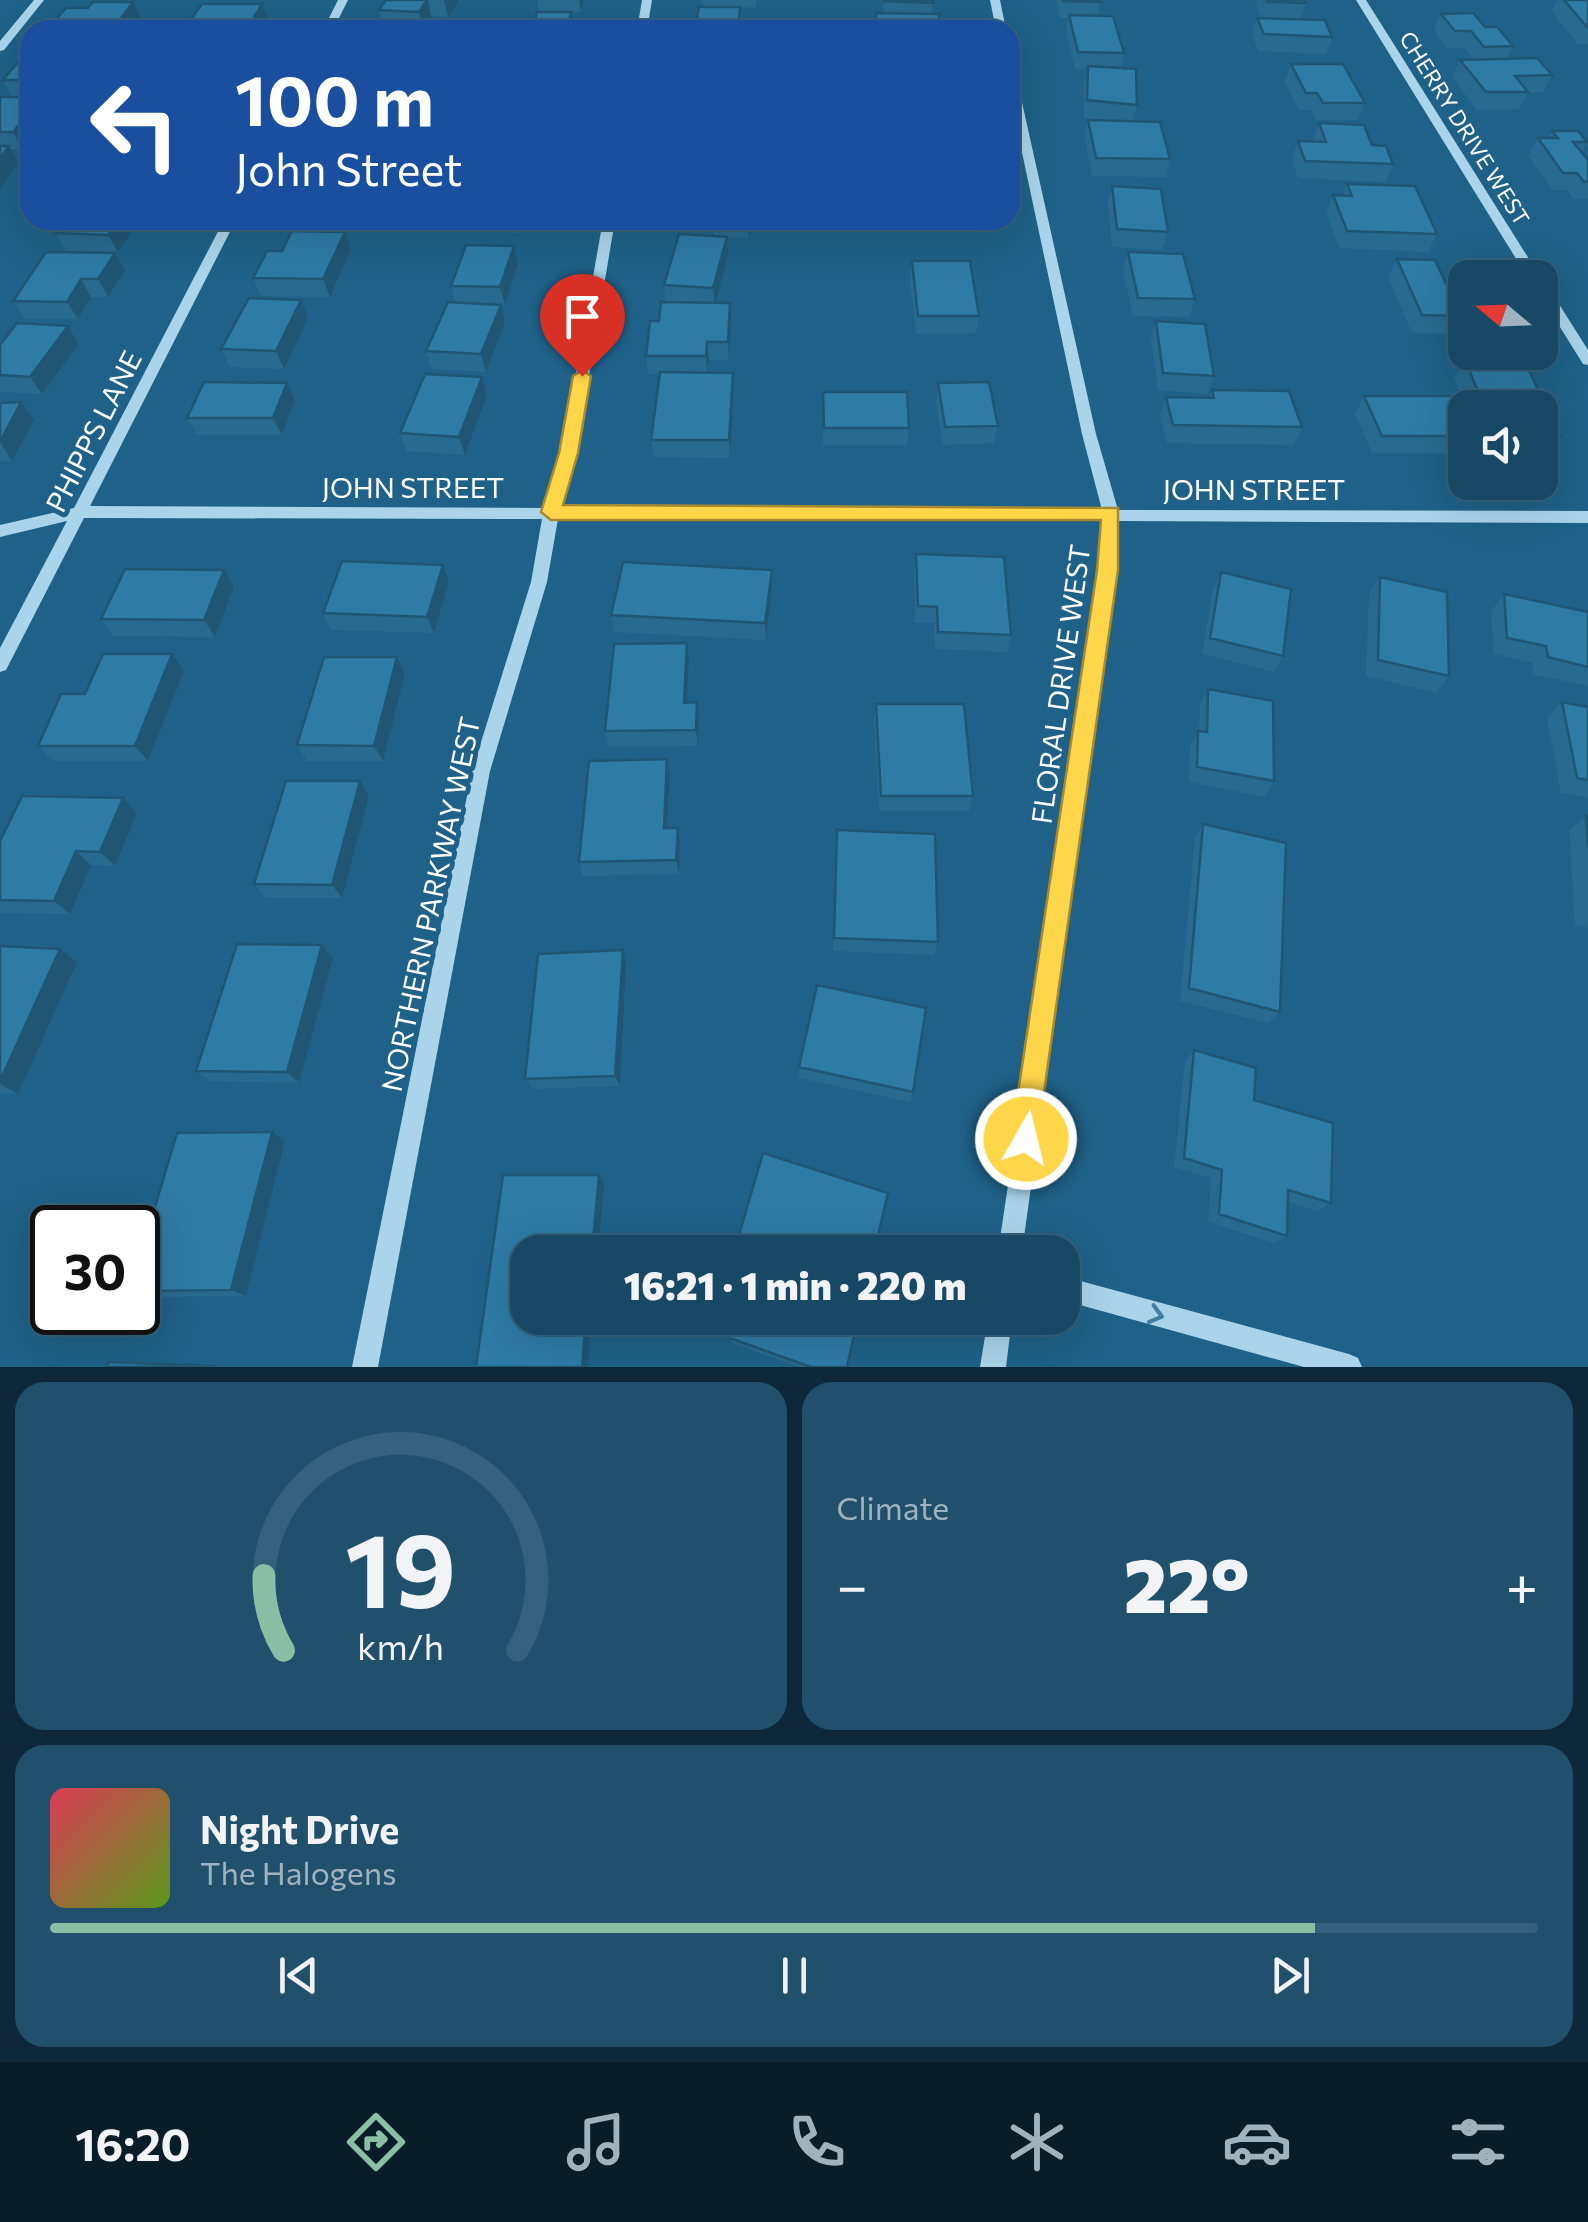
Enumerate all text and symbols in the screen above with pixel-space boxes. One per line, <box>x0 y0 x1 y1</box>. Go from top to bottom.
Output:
street label: CHERRY DRIVE WEST <box>1394 26 1536 230</box>
text: 100 m <box>235 55 434 140</box>
icon: left <box>70 60 200 190</box>
text: John Street <box>235 140 462 195</box>
north arrow <box>1448 260 1558 370</box>
map controls <box>1448 260 1558 500</box>
pin <box>540 274 625 377</box>
icon: arrive <box>555 289 610 344</box>
street label: PHIPPS LANE <box>38 345 148 517</box>
button: sound <box>1448 390 1558 500</box>
street label: JOHN STREET <box>322 470 504 504</box>
street label: JOHN STREET <box>1163 472 1345 506</box>
street label: FLORAL DRIVE WEST <box>1024 542 1096 826</box>
street label: NORTHERN PARKWAY WEST <box>374 714 486 1094</box>
position arrow <box>974 1087 1078 1191</box>
speed limit sign: 30 <box>30 1205 160 1335</box>
text: 16:21 · 1 min · 220 m <box>624 1261 966 1308</box>
one-way arrow <box>1147 1303 1164 1324</box>
text: Climate <box>837 1487 949 1527</box>
text: 19 <box>345 1502 456 1629</box>
text: 22° <box>1124 1537 1250 1628</box>
text: − <box>837 1550 868 1617</box>
text: + <box>1506 1550 1538 1617</box>
text: km/h <box>357 1624 444 1667</box>
text: Night Drive <box>200 1805 399 1852</box>
text: The Halogens <box>200 1852 397 1892</box>
icon: previous <box>271 1948 326 2003</box>
icon: pause <box>767 1948 822 2003</box>
icon: next <box>1263 1948 1318 2003</box>
icon: directions <box>341 2107 411 2177</box>
icon: music <box>561 2107 631 2177</box>
icon: phone <box>782 2107 852 2177</box>
icon: climate <box>1002 2107 1072 2177</box>
icon: car <box>1222 2107 1292 2177</box>
icon: filters <box>1443 2107 1513 2177</box>
text: 16:20 <box>75 2115 190 2170</box>

